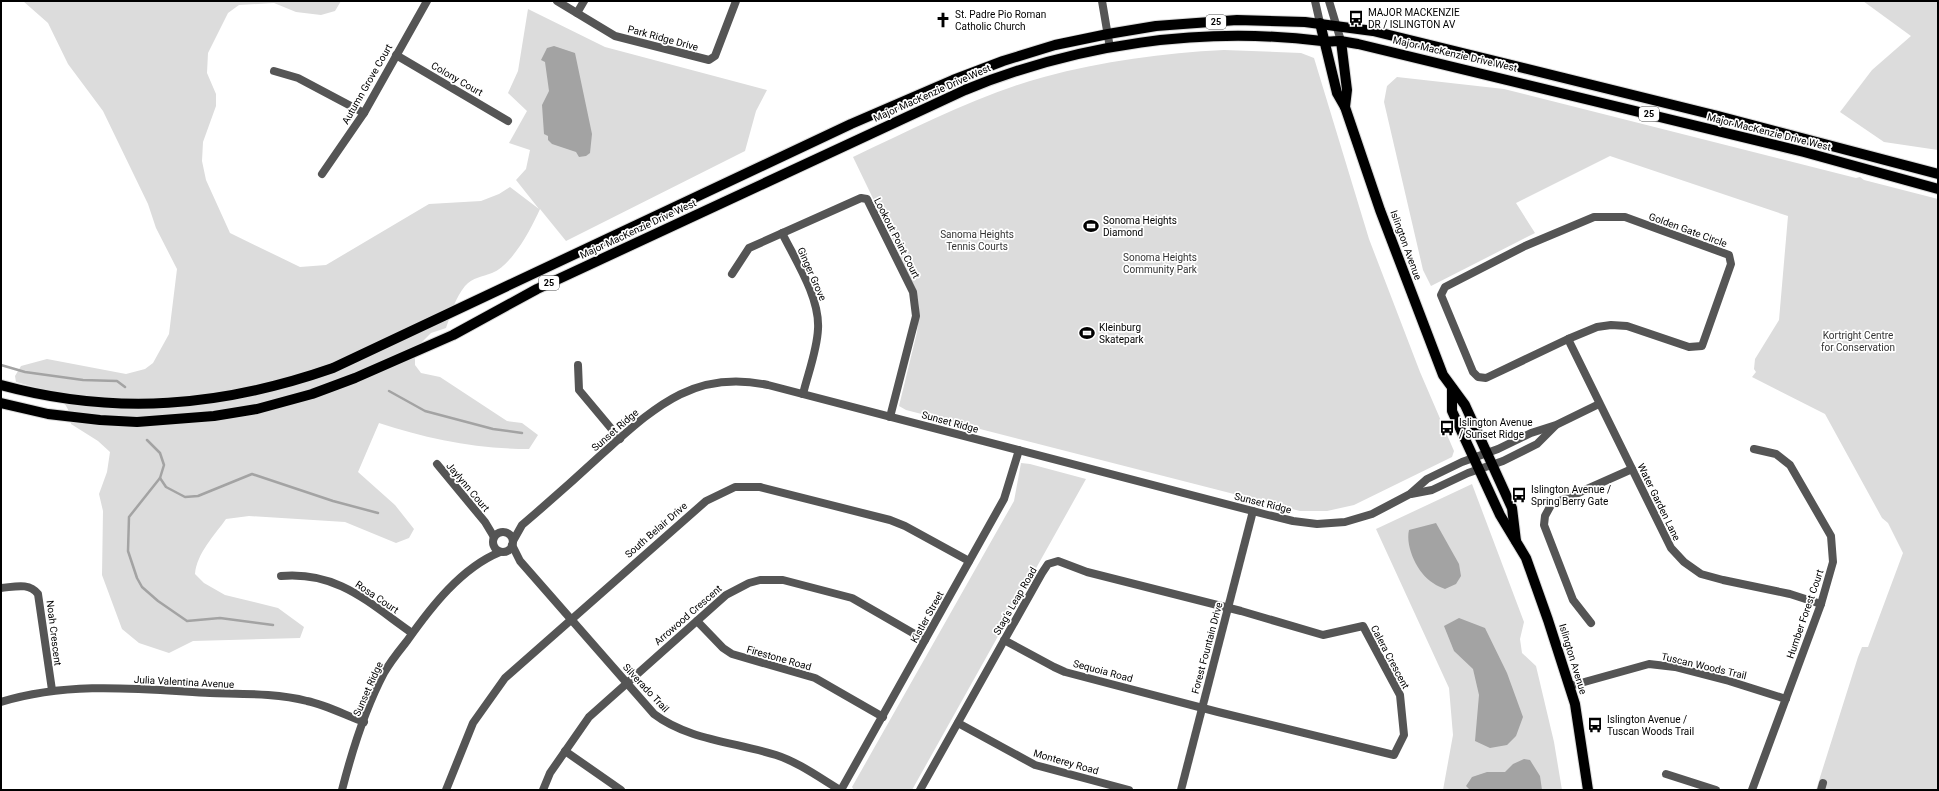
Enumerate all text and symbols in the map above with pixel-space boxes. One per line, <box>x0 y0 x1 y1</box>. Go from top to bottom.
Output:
place label: MAJOR MACKENZIE DR / ISLINGTON AV <box>1368 7 1460 30</box>
place label: St. Padre Pio Roman Catholic Church <box>955 9 1046 32</box>
bus stop icon: MAJOR MACKENZIE DR / ISLINGTON AV <box>1347 9 1365 27</box>
church icon: St. Padre Pio Roman Catholic Church <box>934 11 952 29</box>
road number: 25 <box>1206 15 1226 29</box>
street label: Park Ridge Drive <box>626 23 700 53</box>
street label: Major MacKenzie Drive West <box>1392 34 1518 74</box>
street label: Autumn Grove Court <box>340 42 394 126</box>
street label: Colony Court <box>429 60 485 98</box>
street label: Major MacKenzie Drive West <box>872 62 992 124</box>
road number: 25 <box>1639 107 1659 121</box>
street label: Major MacKenzie Drive West <box>1706 111 1832 153</box>
street label: Lookout Point Court <box>872 196 922 280</box>
street label: Major MacKenzie Drive West <box>578 197 698 261</box>
street label: Islington Avenue <box>1388 209 1424 281</box>
street label: Golden Gate Circle <box>1647 211 1729 249</box>
place label: Sonoma Heights Diamond <box>1103 215 1177 238</box>
sports icon: Sonoma Heights Diamond <box>1082 217 1100 235</box>
park label: Sanoma Heights Tennis Courts <box>940 229 1014 252</box>
street label: Ginger Grove <box>795 246 829 302</box>
park label: Sonoma Heights Community Park <box>1123 252 1198 275</box>
road number: 25 <box>539 276 559 290</box>
place label: Kleinburg Skatepark <box>1099 322 1144 345</box>
sports icon: Kleinburg Skatepark <box>1078 324 1096 342</box>
park label: Kortright Centre for Conservation <box>1821 330 1895 353</box>
street label: Sunset Ridge <box>589 407 641 453</box>
street label: Sunset Ridge <box>920 409 980 435</box>
place label: Islington Avenue / Sunset Ridge <box>1459 417 1532 440</box>
bus stop icon: Islington Avenue / Sunset Ridge <box>1438 419 1456 437</box>
street label: Jaylynn Court <box>444 460 492 514</box>
street label: Water Garden Lane <box>1635 462 1683 542</box>
place label: Islington Avenue / Spring Berry Gate <box>1531 484 1611 507</box>
bus stop icon: Islington Avenue / Spring Berry Gate <box>1510 486 1528 504</box>
street label: Sunset Ridge <box>1233 491 1293 515</box>
street label: South Belair Drive <box>623 500 689 560</box>
street label: Stag's Leap Road <box>991 565 1039 637</box>
street label: Humber Forest Court <box>1785 568 1825 660</box>
street label: Rosa Court <box>353 579 401 615</box>
street label: Arrowood Crescent <box>652 583 724 647</box>
street label: Kistler Street <box>908 589 946 645</box>
street label: Noah Crescent <box>45 600 63 666</box>
street label: Forest Fountain Drive <box>1189 601 1225 695</box>
street label: Islington Avenue <box>1557 622 1589 696</box>
street label: Calera Crescent <box>1369 623 1411 691</box>
street label: Firestone Road <box>745 643 813 673</box>
street label: Tuscan Woods Trail <box>1660 651 1748 681</box>
street label: Sequoia Road <box>1072 658 1134 684</box>
street label: Sunset Ridge <box>351 660 385 718</box>
street label: Silverado Trail <box>621 661 671 715</box>
street label: Julia Valentina Avenue <box>134 674 234 690</box>
place label: Islington Avenue / Tuscan Woods Trail <box>1607 714 1694 737</box>
bus stop icon: Islington Avenue / Tuscan Woods Trail <box>1586 716 1604 734</box>
street label: Monterey Road <box>1032 747 1100 777</box>

